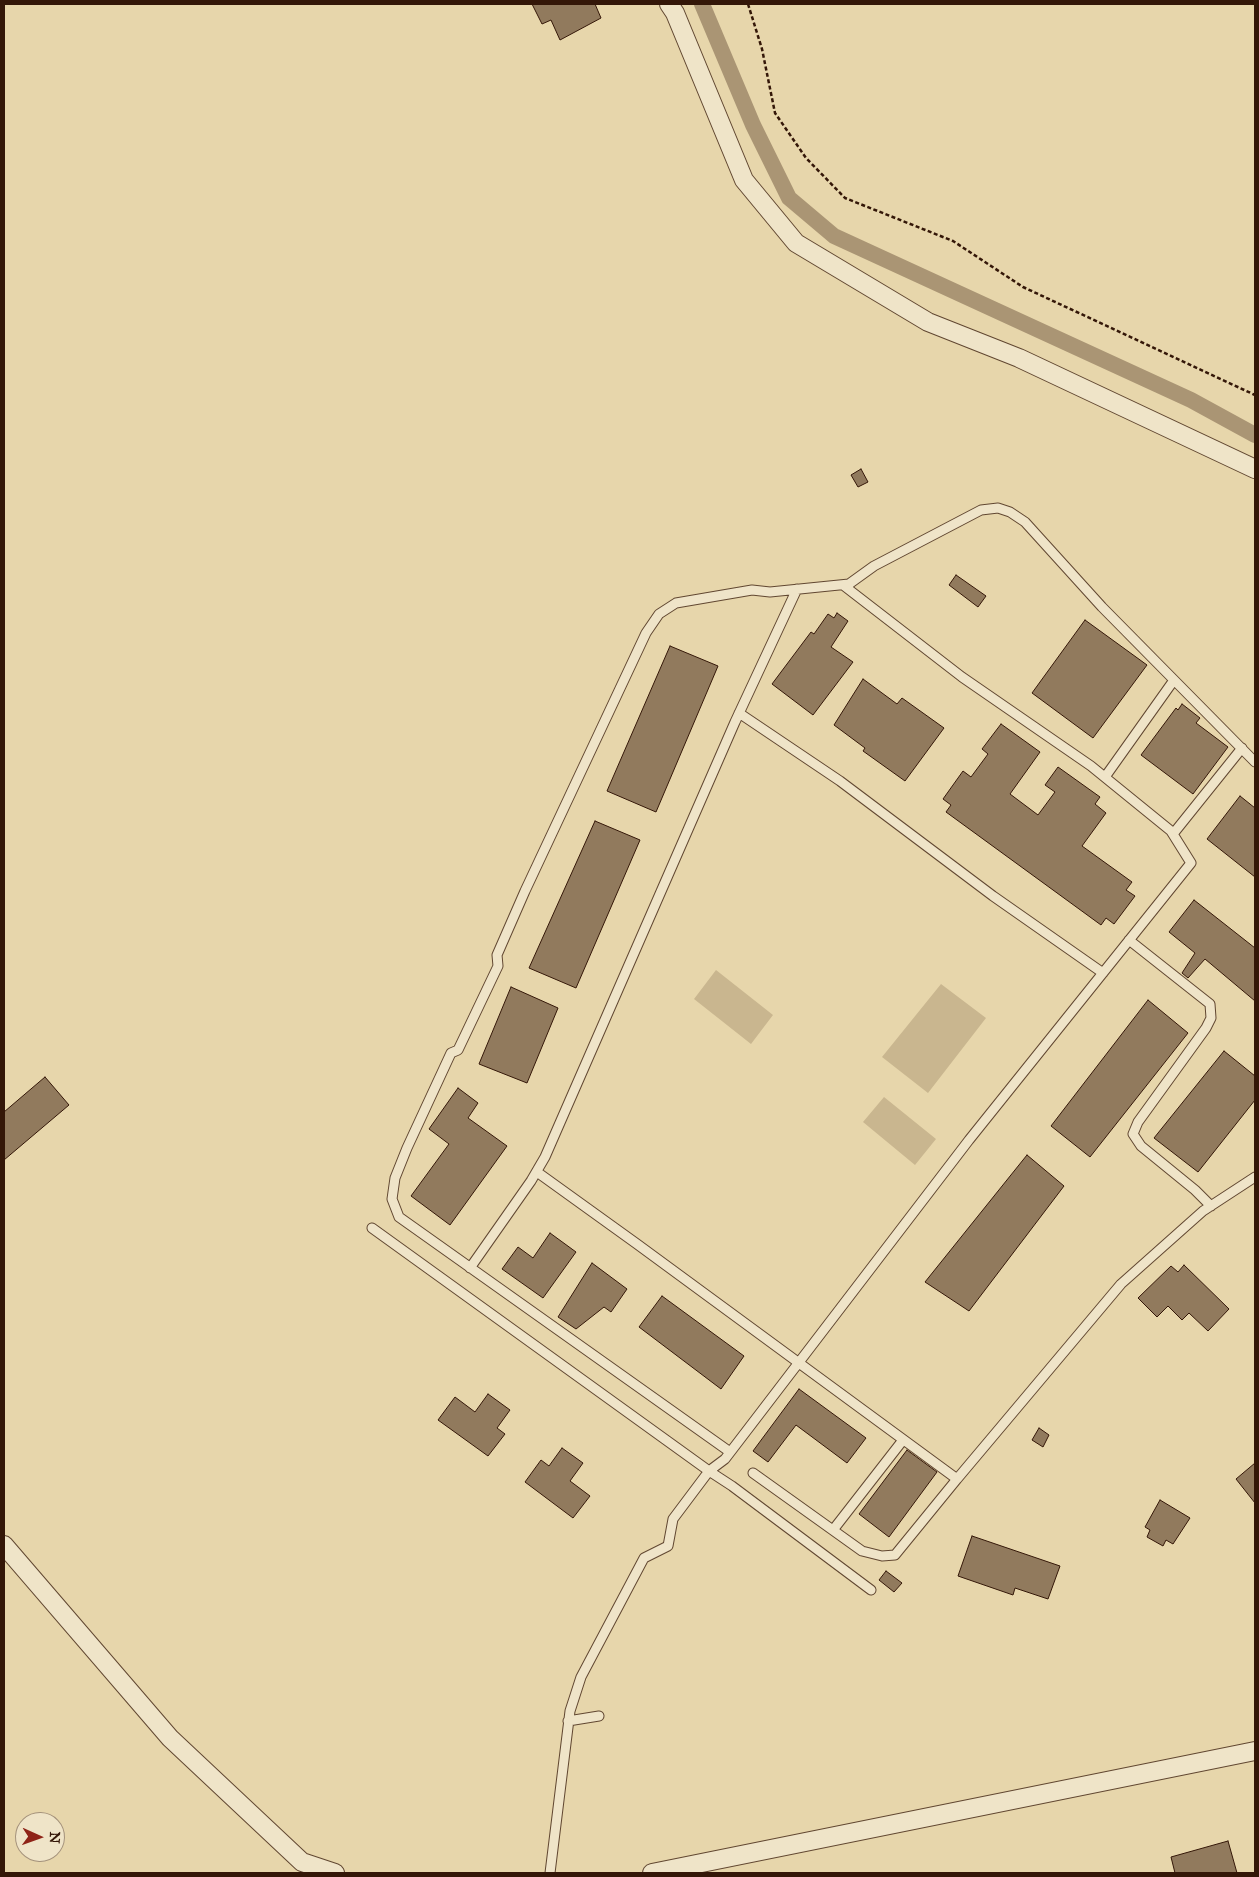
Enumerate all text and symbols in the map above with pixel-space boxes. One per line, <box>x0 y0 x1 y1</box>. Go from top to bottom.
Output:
north arrow <box>15 1812 65 1862</box>
text: N <box>46 1831 63 1844</box>

